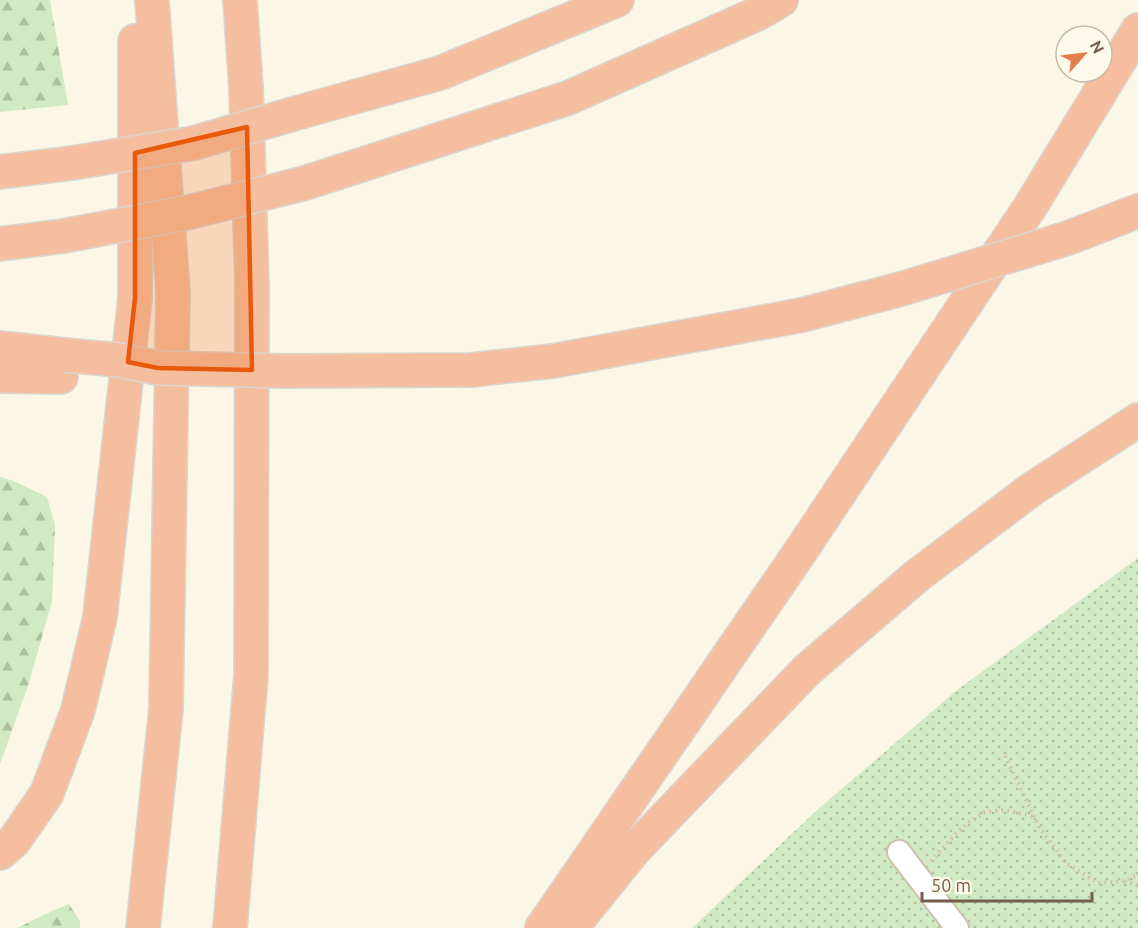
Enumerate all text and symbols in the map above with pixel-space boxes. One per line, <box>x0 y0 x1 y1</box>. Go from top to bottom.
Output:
north arrow <box>1054 24 1114 84</box>
text: N <box>1086 37 1108 56</box>
scale bar <box>922 865 1092 903</box>
text: 50 m <box>931 875 971 895</box>

